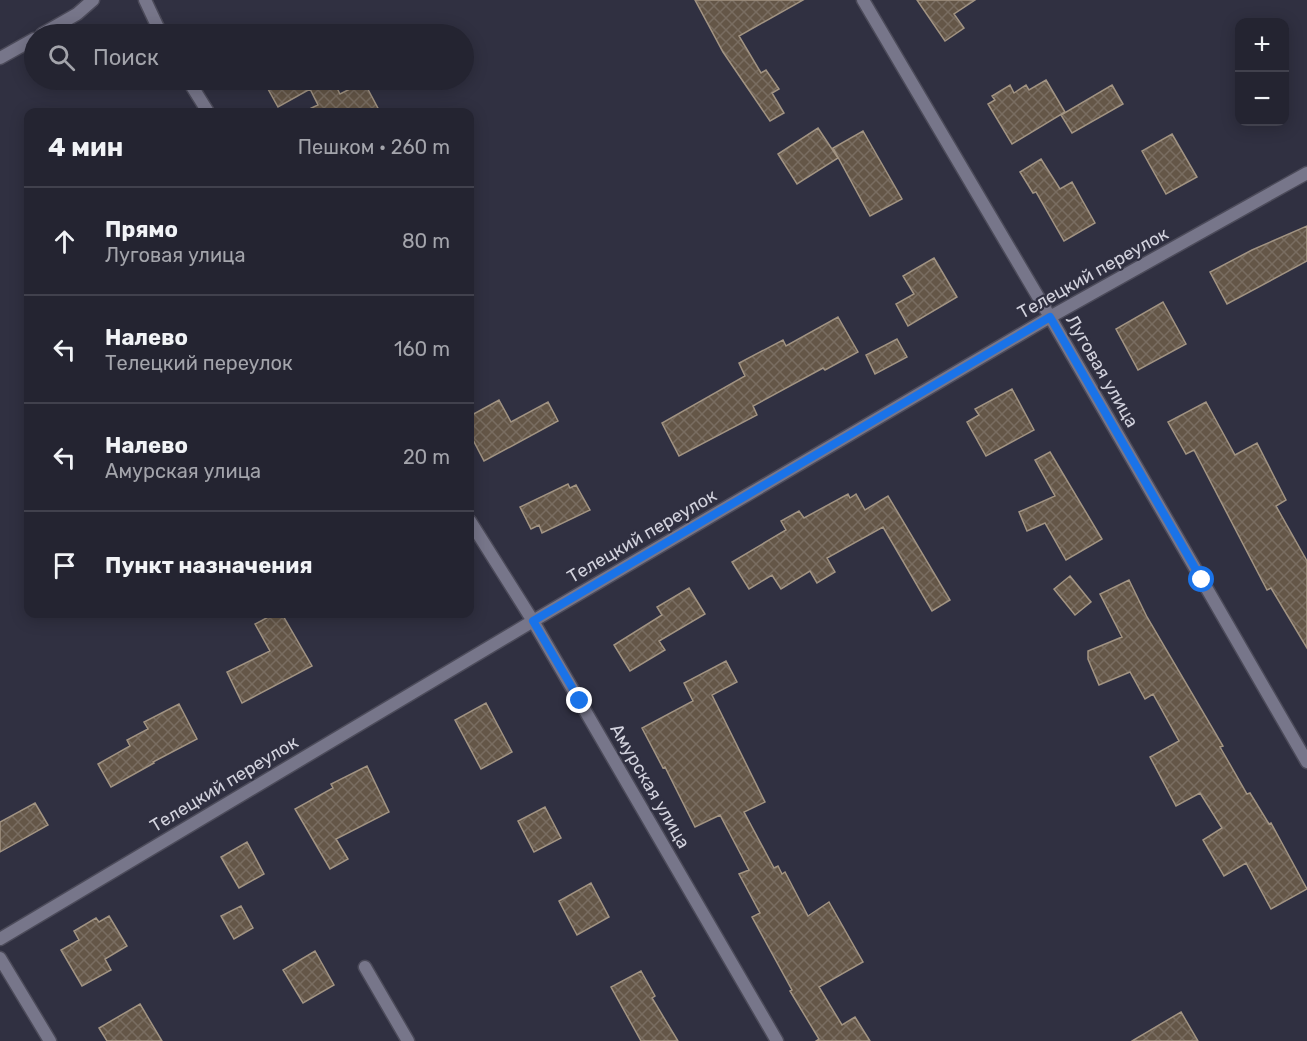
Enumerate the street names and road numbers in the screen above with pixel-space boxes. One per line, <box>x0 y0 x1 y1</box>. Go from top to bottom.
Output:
street label: Телецкий переулок <box>1014 222 1173 324</box>
street label: Луговая улица <box>1061 311 1143 431</box>
street label: Телецкий переулок <box>563 484 721 588</box>
street label: Амурская улица <box>605 720 695 852</box>
street label: Телецкий переулок <box>146 731 302 837</box>

